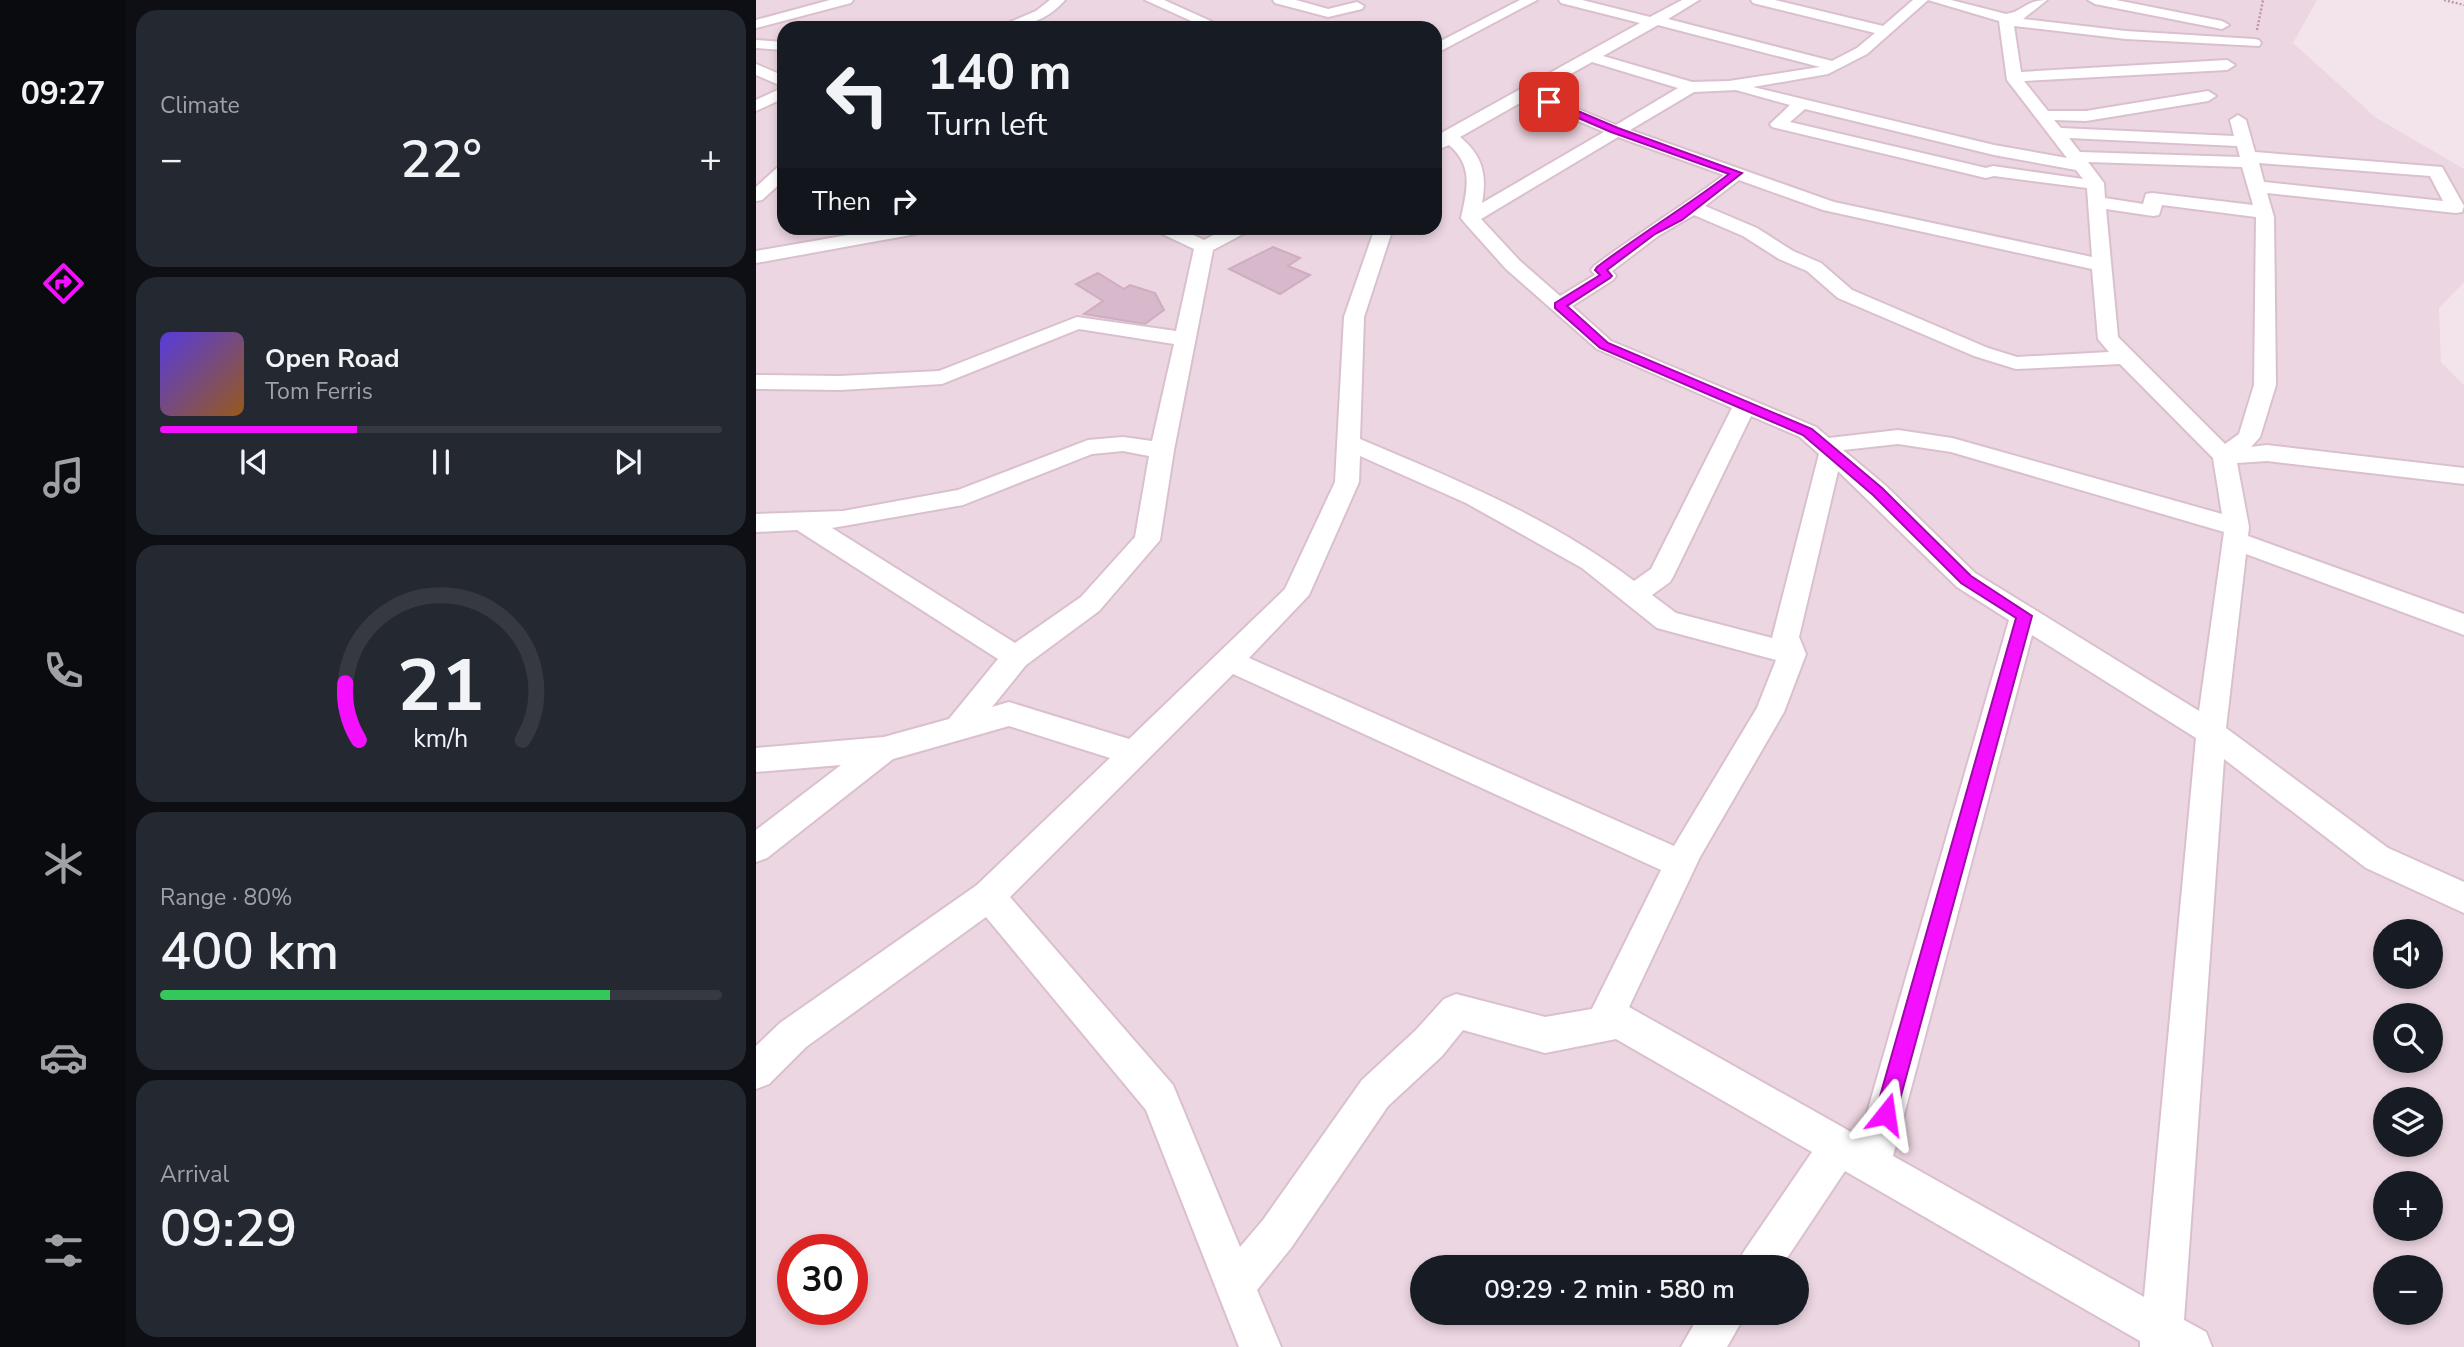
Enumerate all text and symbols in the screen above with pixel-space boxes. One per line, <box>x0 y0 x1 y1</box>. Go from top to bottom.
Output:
text: 140 m <box>927 39 1071 106</box>
icon: left <box>812 49 903 140</box>
text: 09:27 <box>21 72 105 115</box>
pin <box>1519 72 1579 132</box>
icon: arrive <box>1530 83 1568 121</box>
text: Climate <box>160 90 240 121</box>
text: Turn left <box>927 103 1047 146</box>
text: 22° <box>400 124 482 195</box>
text: − <box>160 134 183 185</box>
text: + <box>699 134 722 185</box>
icon: right <box>885 182 923 220</box>
text: Then <box>812 184 871 219</box>
icon: directions <box>39 259 88 308</box>
text: Open Road <box>265 341 400 376</box>
text: Tom Ferris <box>265 376 373 407</box>
icon: previous <box>235 443 273 481</box>
icon: pause <box>422 443 460 481</box>
icon: next <box>609 443 647 481</box>
icon: music <box>39 453 88 502</box>
text: 21 <box>397 636 485 736</box>
icon: phone <box>39 646 88 695</box>
text: km/h <box>413 721 469 755</box>
icon: climate <box>39 839 88 888</box>
text: Range · 80% <box>160 882 292 913</box>
text: 400 km <box>160 916 339 987</box>
map controls <box>2373 919 2443 1325</box>
button: sound <box>2373 919 2443 989</box>
button: search <box>2373 1003 2443 1073</box>
icon: car <box>39 1033 88 1082</box>
position arrow <box>1849 1077 1923 1151</box>
button: layers <box>2373 1087 2443 1157</box>
text: Arrival <box>160 1159 229 1190</box>
button: + <box>2373 1171 2443 1241</box>
text: 09:29 <box>160 1193 297 1264</box>
icon: filters <box>39 1226 88 1275</box>
speed limit sign: 30 <box>777 1234 868 1325</box>
button: − <box>2373 1255 2443 1325</box>
text: 09:29 · 2 min · 580 m <box>1484 1272 1735 1307</box>

